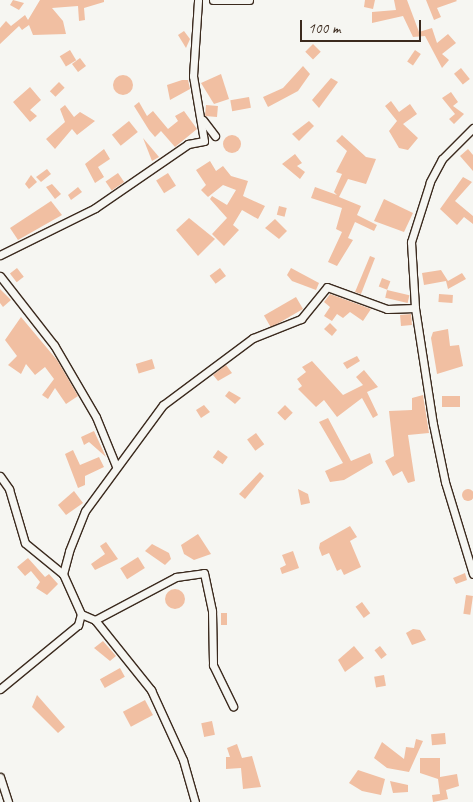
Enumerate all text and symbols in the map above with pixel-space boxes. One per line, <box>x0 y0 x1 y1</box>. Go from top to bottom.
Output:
scale bar <box>303 10 424 42</box>
text: 100 m <box>308 19 340 38</box>

